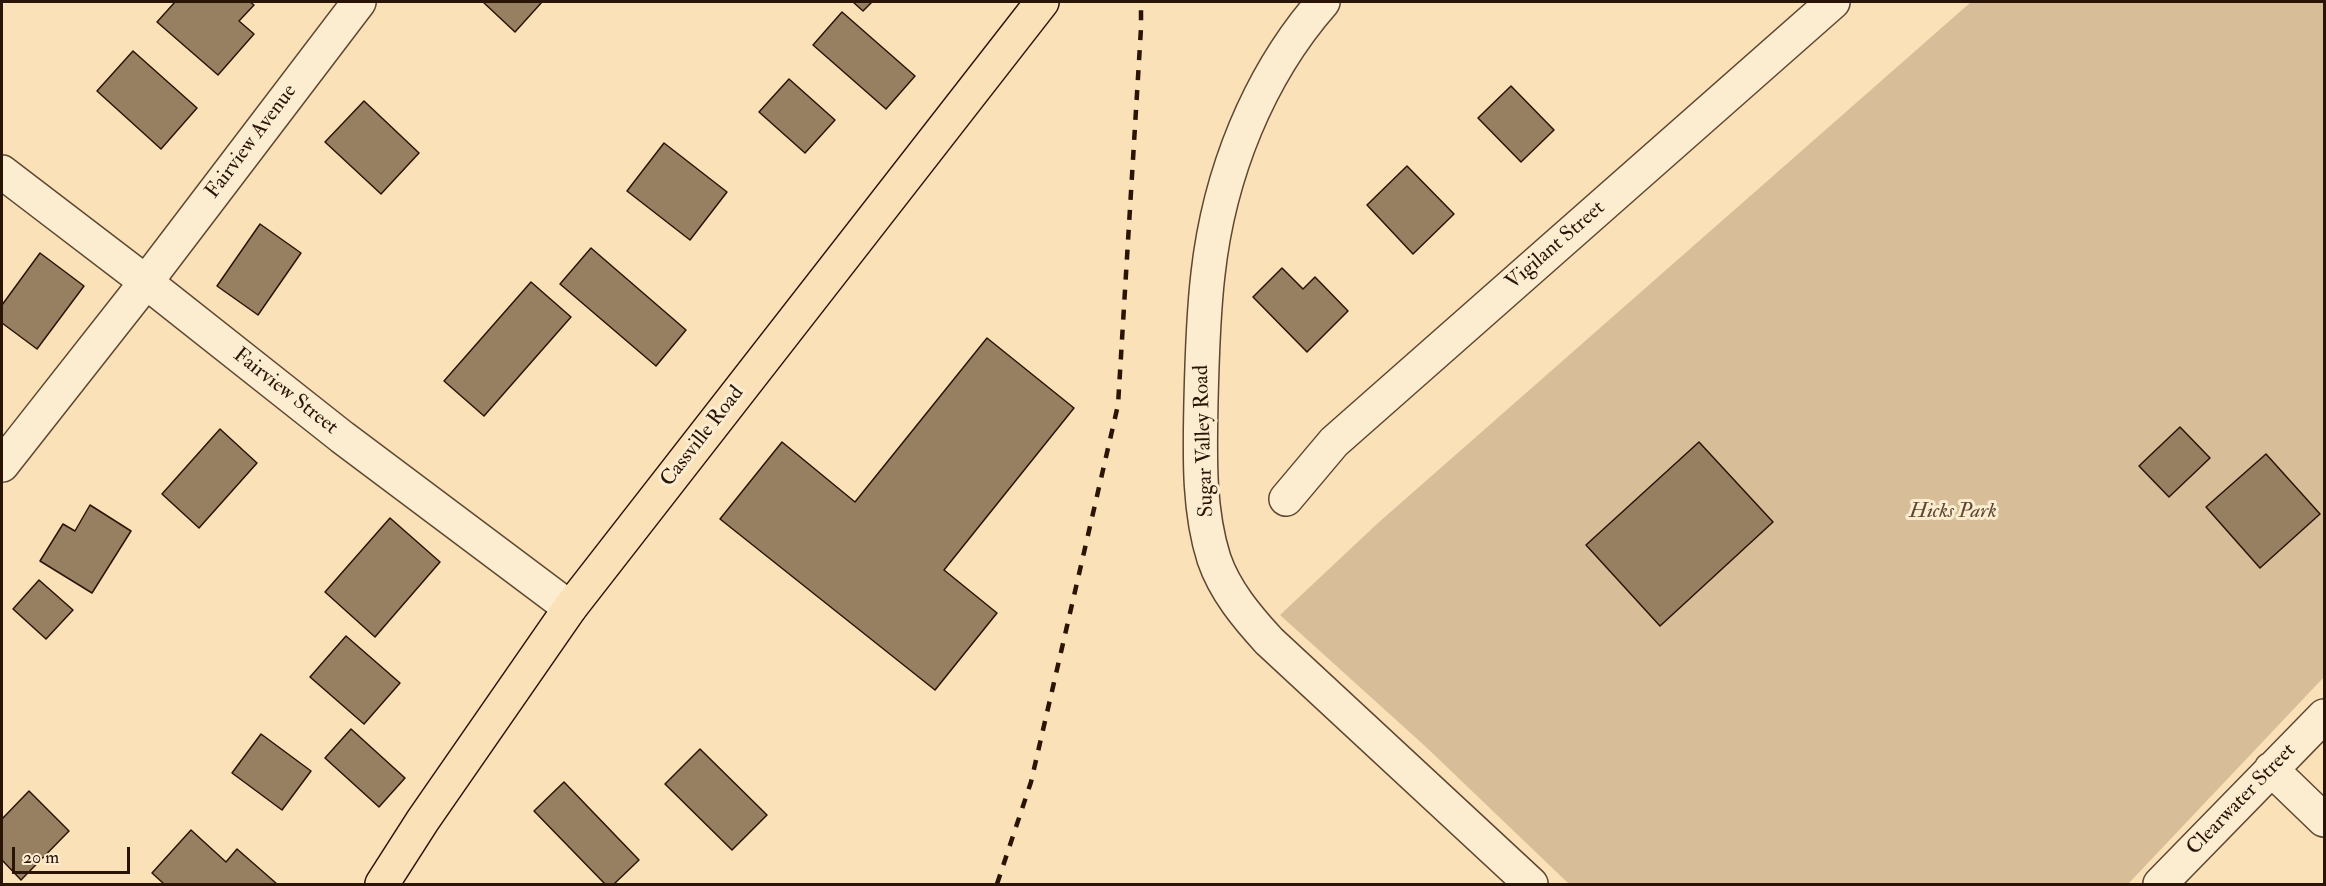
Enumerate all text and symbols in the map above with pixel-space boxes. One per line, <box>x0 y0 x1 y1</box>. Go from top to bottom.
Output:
street label: Fairview Avenue <box>201 80 303 204</box>
street label: Vigilant Street <box>1501 196 1611 296</box>
street label: Fairview Street <box>228 343 342 441</box>
street label: Sugar Valley Road <box>1190 364 1220 518</box>
street label: Cassville Road <box>656 382 750 492</box>
park label: Hicks Park <box>1909 499 1997 525</box>
street label: Clearwater Street <box>2182 739 2302 861</box>
scale bar <box>15 835 134 873</box>
text: 20 m <box>23 846 59 869</box>

